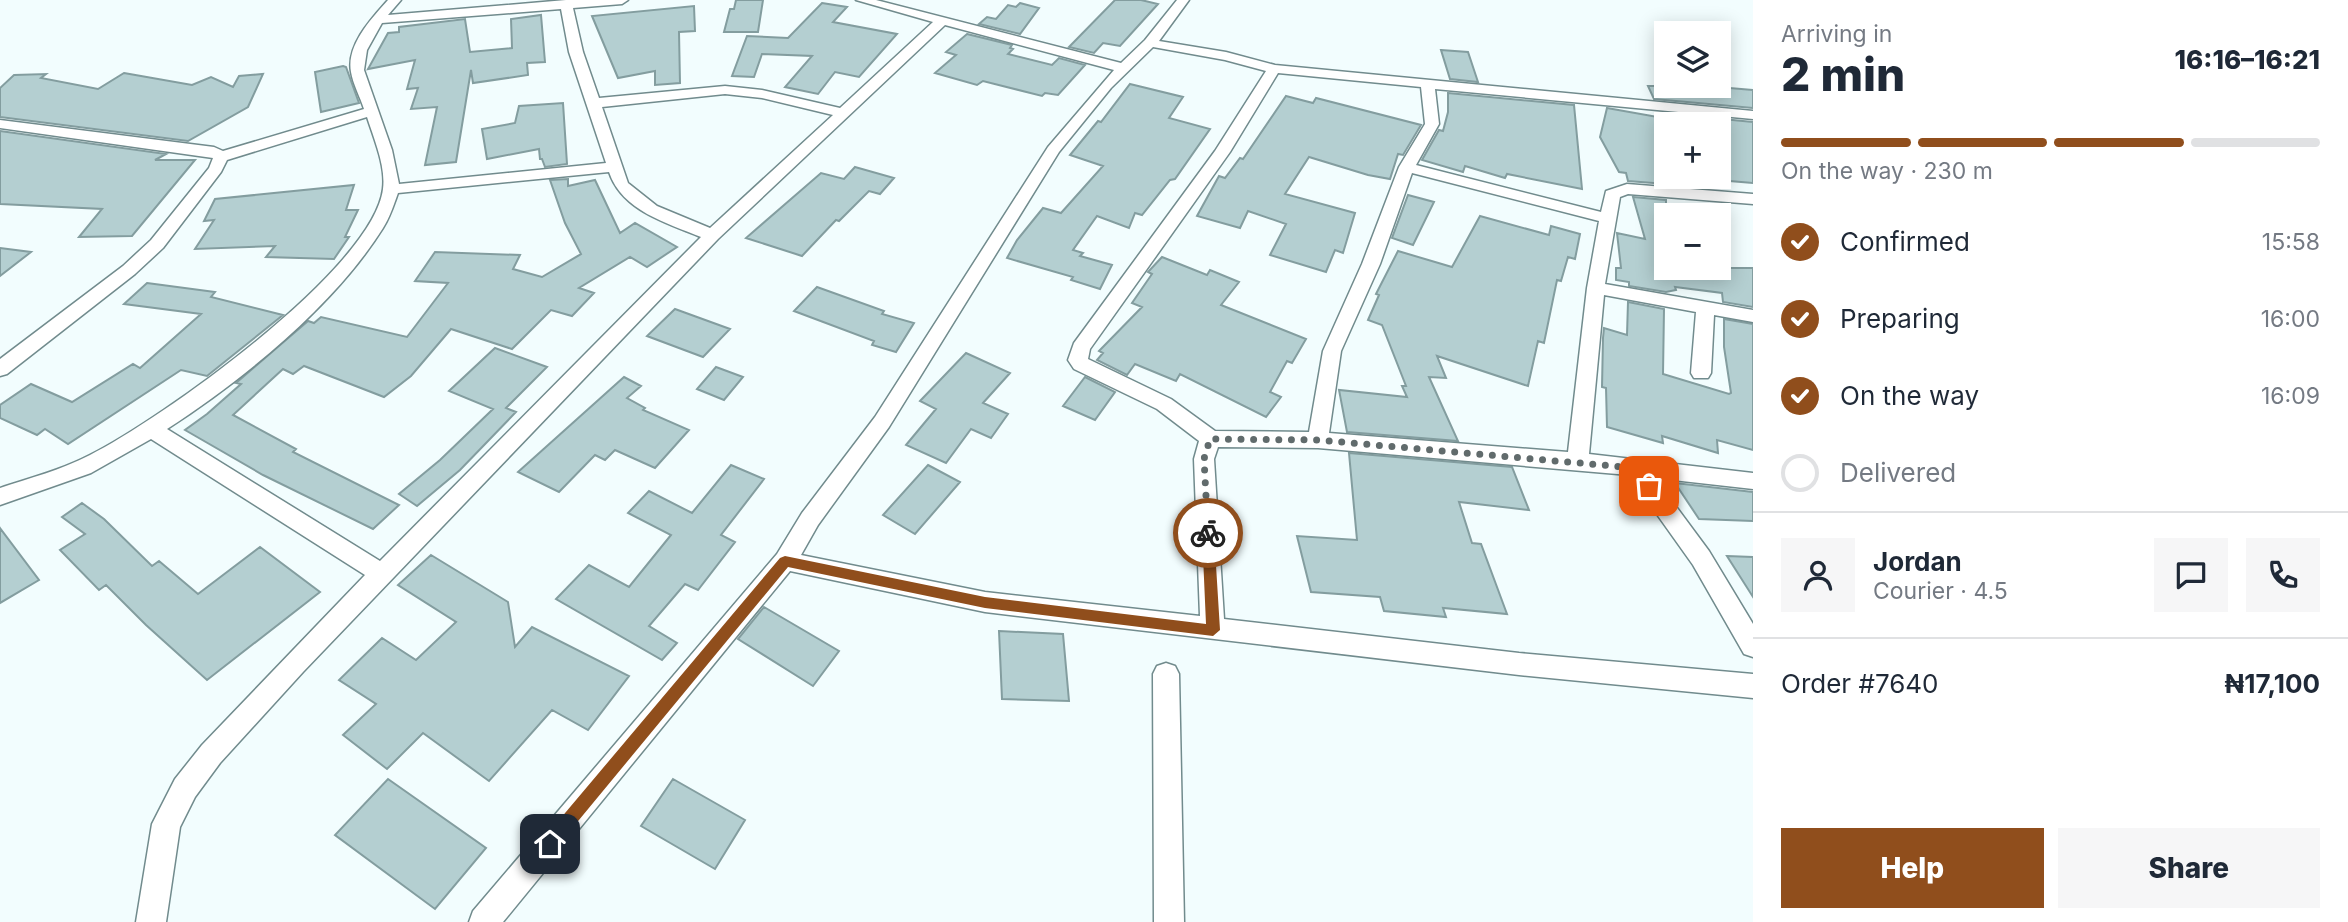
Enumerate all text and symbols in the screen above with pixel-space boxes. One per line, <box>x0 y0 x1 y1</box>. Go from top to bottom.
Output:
text: Arriving in <box>1781 20 1892 48</box>
map controls <box>1654 21 1731 280</box>
button: layers <box>1654 21 1731 98</box>
text: 16:16–16:21 <box>2175 44 2320 75</box>
text: 2 min <box>1781 46 1905 102</box>
button: + <box>1654 112 1731 189</box>
text: On the way · 230 m <box>1781 157 1993 185</box>
button: − <box>1654 203 1731 280</box>
icon: check <box>1781 223 1819 261</box>
text: Confirmed <box>1840 226 1970 257</box>
text: 15:58 <box>2262 228 2320 256</box>
icon: check <box>1781 300 1819 338</box>
text: Preparing <box>1840 303 1960 334</box>
text: 16:00 <box>2261 305 2320 333</box>
icon: check <box>1781 377 1819 415</box>
text: On the way <box>1840 380 1979 411</box>
text: 16:09 <box>2261 382 2320 410</box>
pin <box>1619 456 1679 516</box>
text: Delivered <box>1840 457 1956 488</box>
icon: bag <box>1630 467 1668 505</box>
courier <box>1173 498 1243 568</box>
icon: bike <box>1189 514 1227 552</box>
button: person <box>1781 538 1855 612</box>
button: chat <box>2154 538 2228 612</box>
button: phone <box>2246 538 2320 612</box>
text: Jordan <box>1873 546 1962 577</box>
text: Courier · 4.5 <box>1873 577 2008 605</box>
text: Order #7640 <box>1781 668 1939 699</box>
text: ₦17,100 <box>2225 668 2320 699</box>
pin <box>520 814 580 874</box>
icon: home <box>531 825 569 863</box>
button: Help <box>1781 828 2044 908</box>
button: Share <box>2058 828 2320 908</box>

